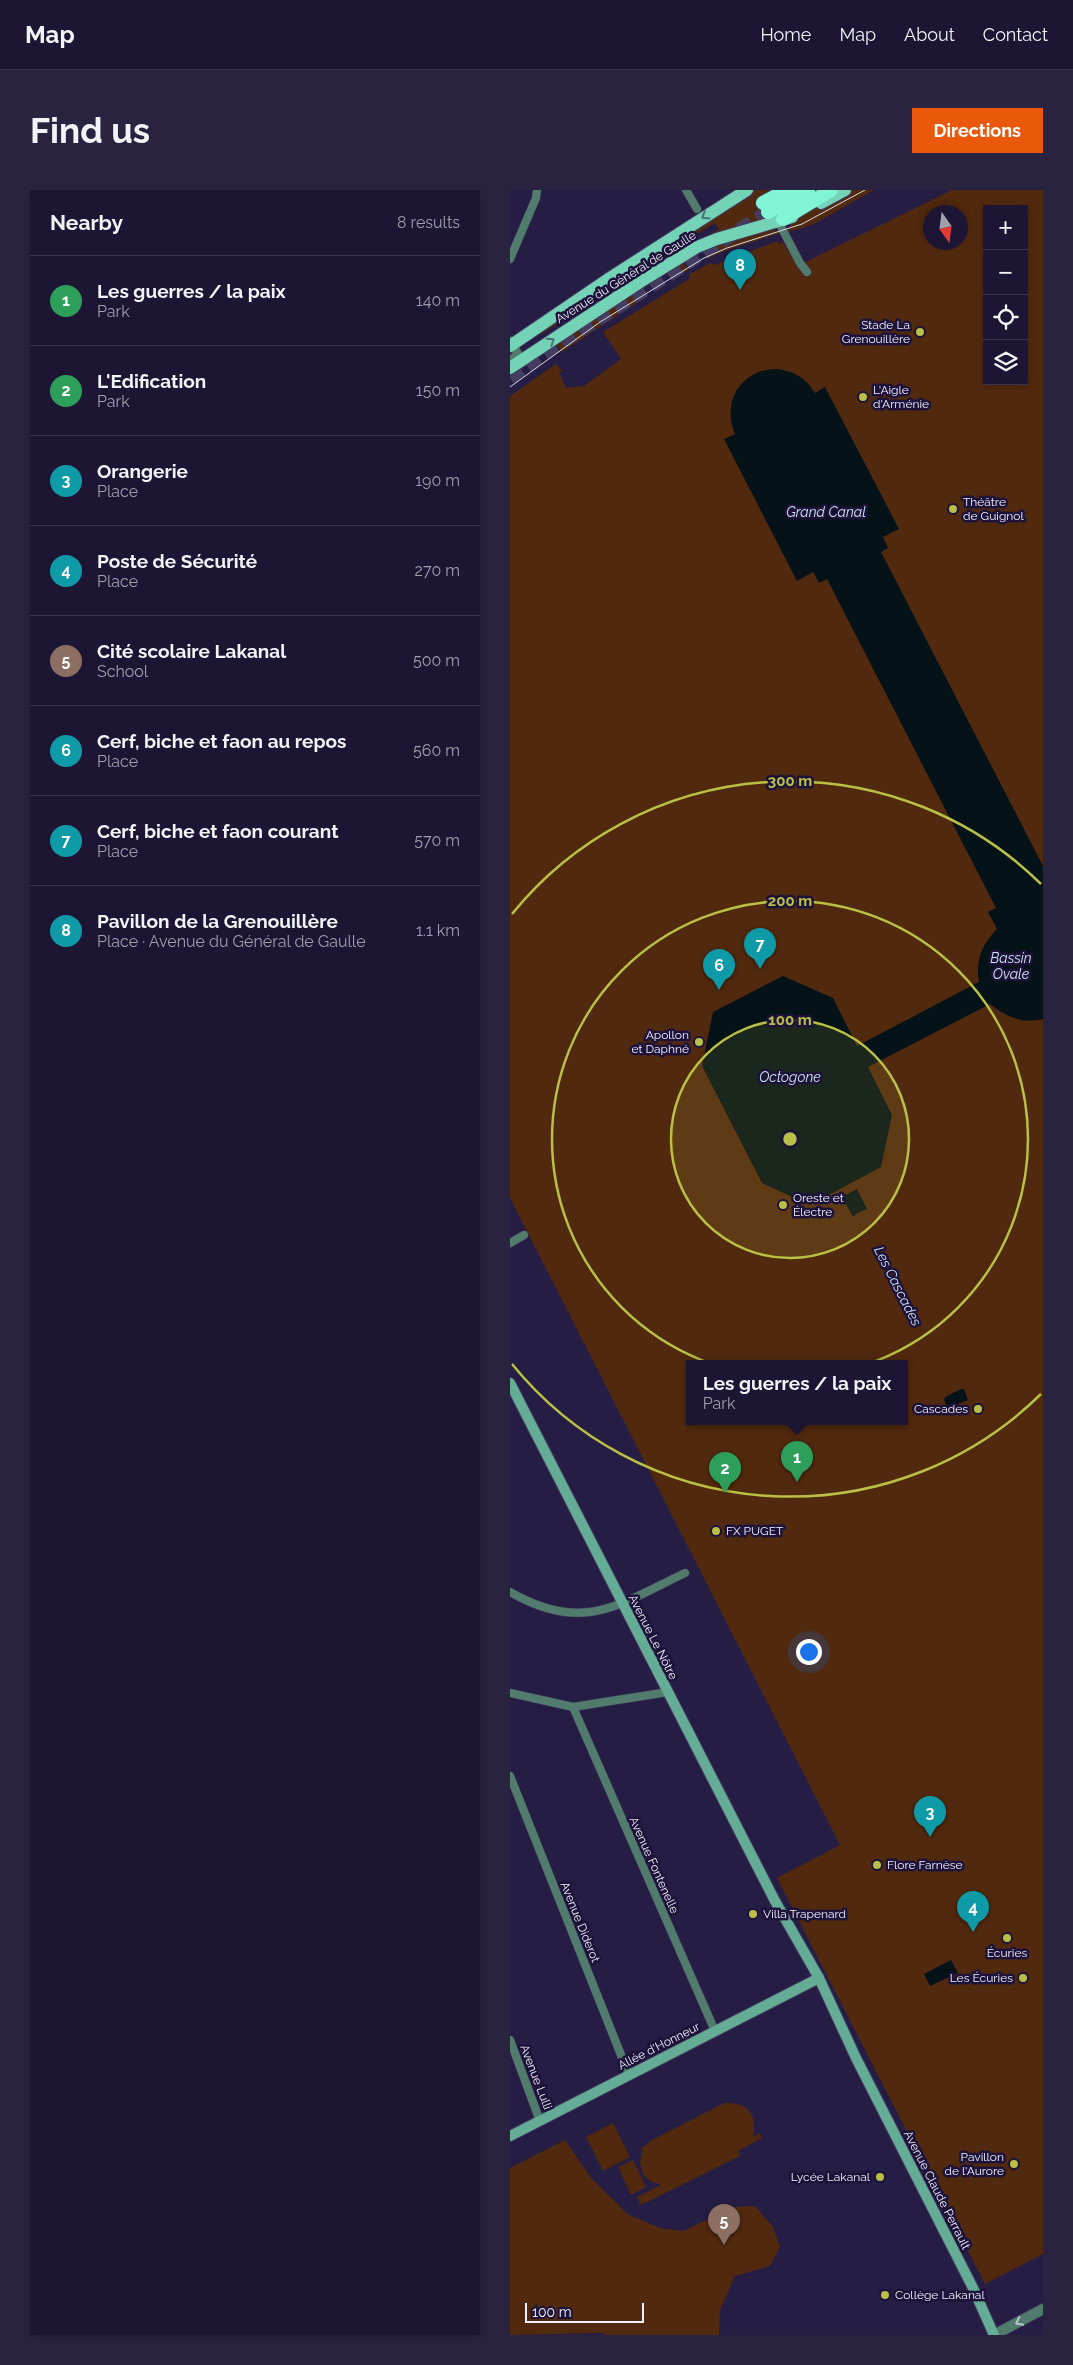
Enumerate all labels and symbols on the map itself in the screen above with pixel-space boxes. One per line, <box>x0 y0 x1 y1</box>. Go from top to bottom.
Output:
north arrow <box>923 205 968 250</box>
one-way arrow <box>702 209 711 219</box>
street label: Avenue du Général de Gaulle <box>553 228 699 326</box>
pin: 8 <box>724 249 756 290</box>
place label: Stade La Grenouillère <box>842 318 910 346</box>
marker: Stade La Grenouillère <box>914 326 926 338</box>
one-way arrow <box>545 338 554 347</box>
place label: L'Aigle d'Arménie <box>873 383 929 411</box>
marker: L'Aigle d'Arménie <box>857 391 869 403</box>
place label: Théâtre de Guignol <box>963 495 1024 523</box>
marker: Théâtre de Guignol <box>947 503 959 515</box>
water label: Grand Canal <box>786 504 866 520</box>
text: 300 m <box>768 772 812 790</box>
text: 200 m <box>768 892 812 910</box>
pin: 7 <box>744 928 776 969</box>
pin: 6 <box>703 949 735 990</box>
water label: Bassin Ovale <box>990 950 1032 982</box>
text: 100 m <box>768 1011 812 1029</box>
place label: Apollon et Daphné <box>631 1028 689 1056</box>
marker: Apollon et Daphné <box>693 1036 705 1048</box>
water label: Octogone <box>759 1069 821 1085</box>
centre of rings <box>781 1130 799 1148</box>
place label: Oreste et Électre <box>793 1191 844 1219</box>
marker: Oreste et Électre <box>777 1199 789 1211</box>
water label: Les Cascades <box>871 1243 925 1329</box>
place label: Cascades <box>914 1402 968 1416</box>
marker: Cascades <box>972 1403 984 1415</box>
pin: 1 <box>781 1441 813 1482</box>
pin: 2 <box>709 1452 741 1493</box>
place label: FX PUGET <box>726 1524 784 1538</box>
marker: FX PUGET <box>710 1525 722 1537</box>
street label: Avenue Le Nôtre <box>626 1592 680 1682</box>
your location <box>796 1639 822 1665</box>
pin: 3 <box>914 1796 946 1837</box>
street label: Avenue Fontenelle <box>626 1814 682 1916</box>
place label: Flore Farnèse <box>887 1858 963 1872</box>
marker: Flore Farnèse <box>871 1859 883 1871</box>
street label: Avenue Diderot <box>557 1880 603 1964</box>
pin: 4 <box>957 1891 989 1932</box>
place label: Villa Trapenard <box>763 1907 846 1921</box>
marker: Villa Trapenard <box>747 1908 759 1920</box>
marker: Écuries <box>1001 1932 1013 1944</box>
place label: Écuries <box>987 1946 1027 1960</box>
place label: Les Écuries <box>950 1971 1013 1985</box>
marker: Les Écuries <box>1017 1972 1029 1984</box>
street label: Allée d'Honneur <box>616 2019 703 2073</box>
street label: Avenue Lulli <box>517 2043 555 2111</box>
street label: Avenue Claude Perrault <box>901 2128 973 2252</box>
place label: Pavillon de l'Aurore <box>944 2150 1004 2178</box>
marker: Pavillon de l'Aurore <box>1008 2158 1020 2170</box>
place label: Lycée Lakanal <box>791 2170 871 2184</box>
marker: Lycée Lakanal <box>874 2171 886 2183</box>
pin: 5 <box>708 2204 740 2245</box>
place label: Collège Lakanal <box>895 2288 985 2302</box>
marker: Collège Lakanal <box>879 2289 891 2301</box>
scale bar <box>525 2300 644 2323</box>
one-way arrow <box>1015 2316 1024 2326</box>

